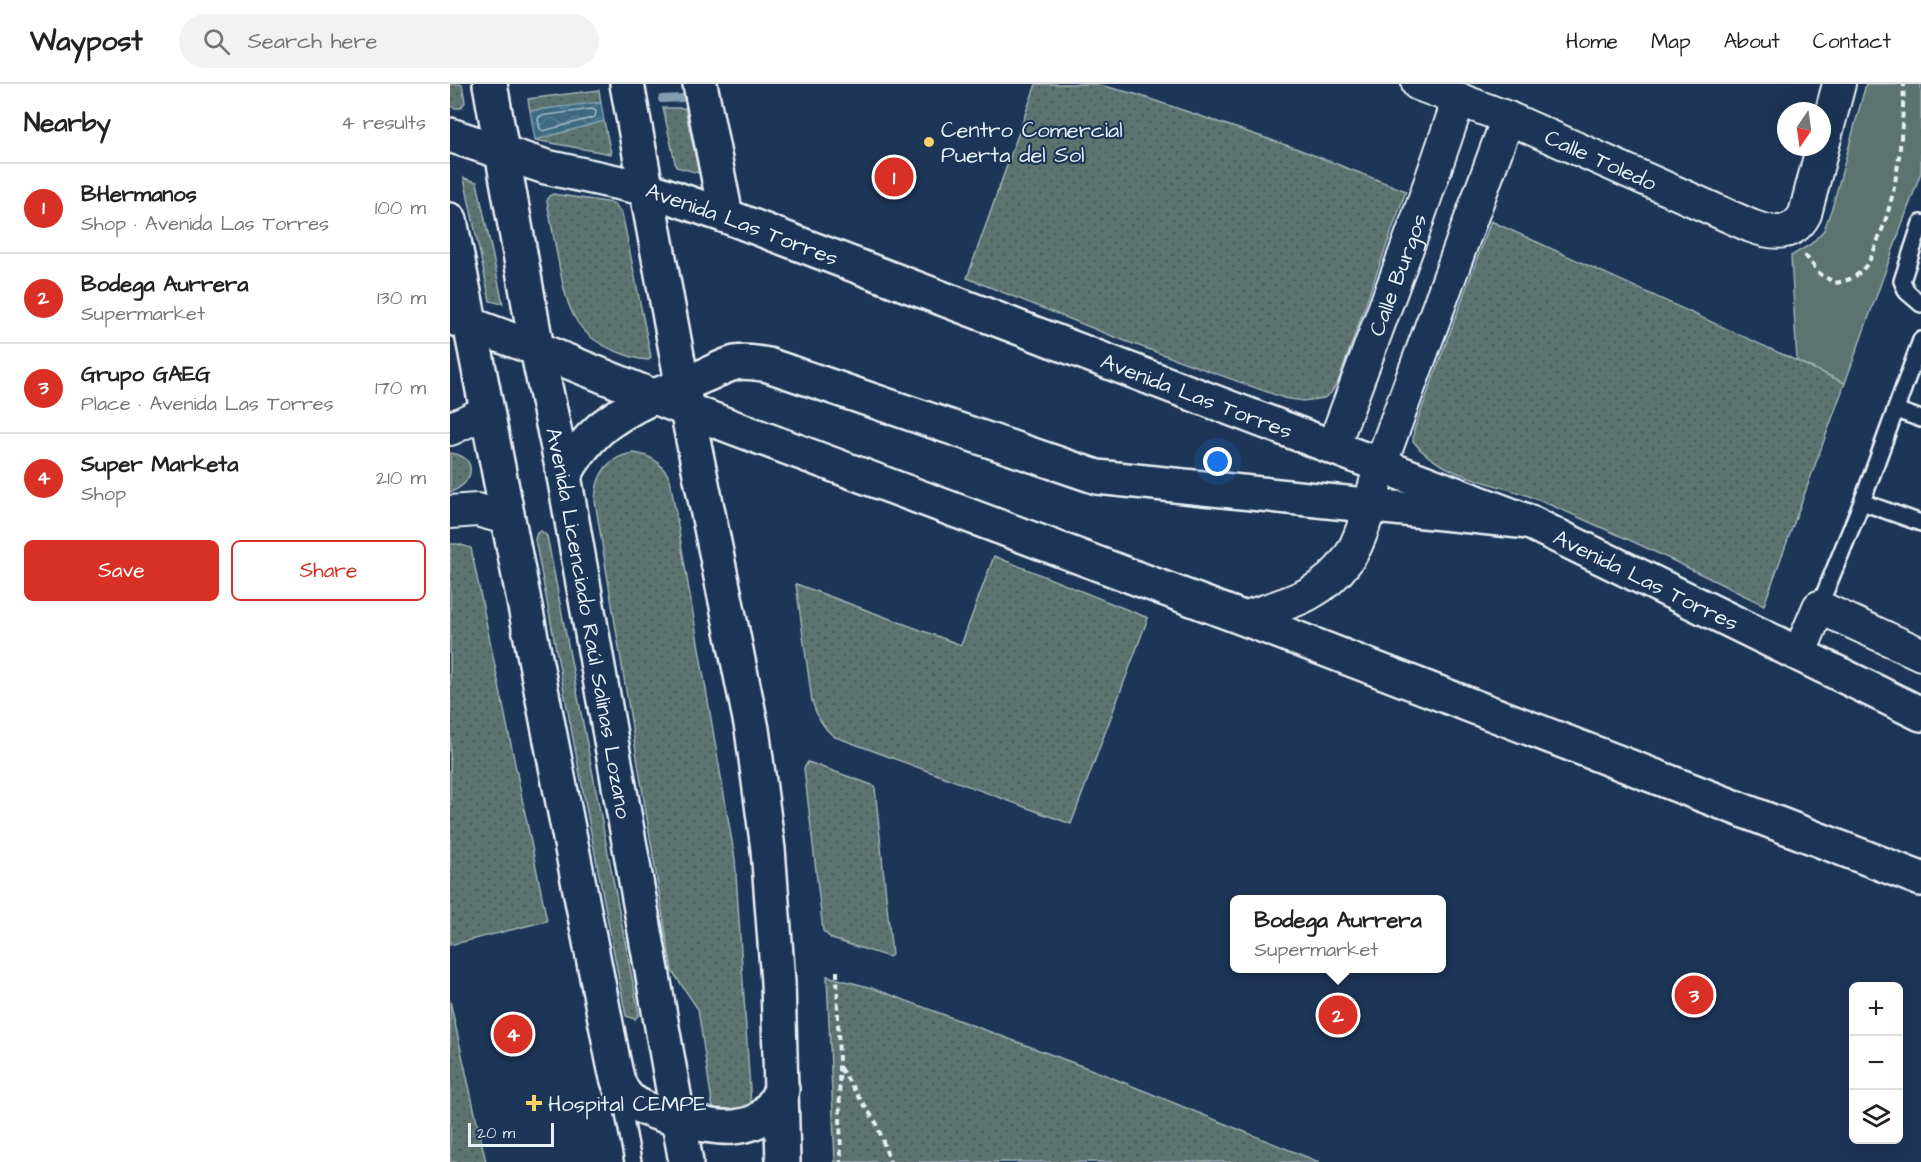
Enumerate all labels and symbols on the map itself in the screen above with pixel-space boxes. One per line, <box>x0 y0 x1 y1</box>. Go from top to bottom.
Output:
north arrow <box>1777 102 1831 156</box>
place label: Centro Comercial Puerta del Sol <box>941 115 1123 171</box>
street label: Calle Toledo <box>1539 122 1662 199</box>
marker: Centro Comercial Puerta del Sol <box>922 135 936 149</box>
pin: 1 <box>874 154 914 200</box>
street label: Avenida Las Torres <box>642 175 842 274</box>
street label: Calle Burgos <box>1362 210 1435 341</box>
street label: Avenida Las Torres <box>1096 346 1297 447</box>
street label: Avenida Licenciado Raúl Salinas Lozano <box>537 425 639 822</box>
your location <box>1203 447 1232 476</box>
street label: Avenida Las Torres <box>1548 522 1743 639</box>
pin: 3 <box>1674 972 1714 1018</box>
pin: 2 <box>1318 992 1358 1038</box>
pin: 4 <box>494 1012 532 1056</box>
place label: Hospital CEMPE <box>548 1089 707 1120</box>
marker: Hospital CEMPE <box>525 1094 543 1112</box>
scale bar <box>468 1120 554 1148</box>

